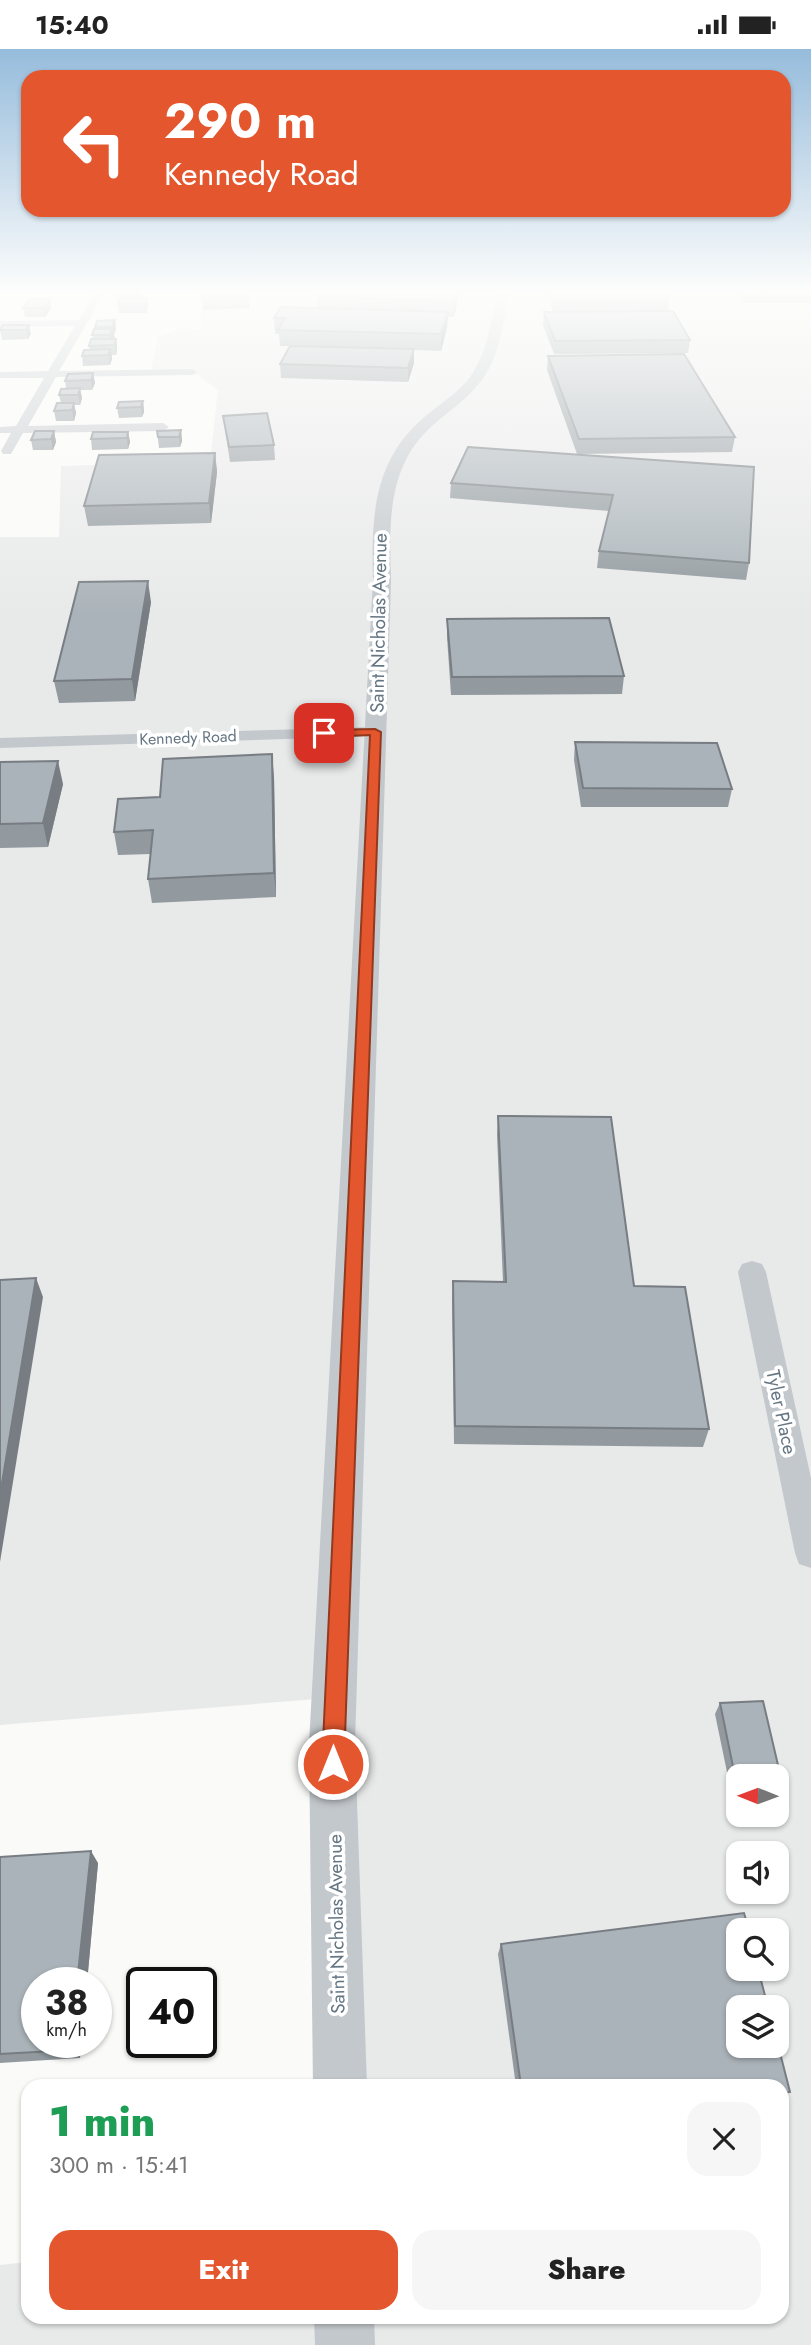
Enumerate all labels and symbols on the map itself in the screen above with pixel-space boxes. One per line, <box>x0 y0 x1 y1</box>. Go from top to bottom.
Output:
street label: Saint Nicholas Avenue <box>363 533 394 713</box>
pin <box>294 703 354 763</box>
street label: Kennedy Road <box>139 724 237 751</box>
street label: Tyler Place <box>759 1367 804 1457</box>
position arrow <box>296 1727 370 1801</box>
north arrow <box>726 1764 789 1827</box>
street label: Saint Nicholas Avenue <box>321 1834 352 2014</box>
speed limit sign: 40 <box>126 1967 217 2058</box>

